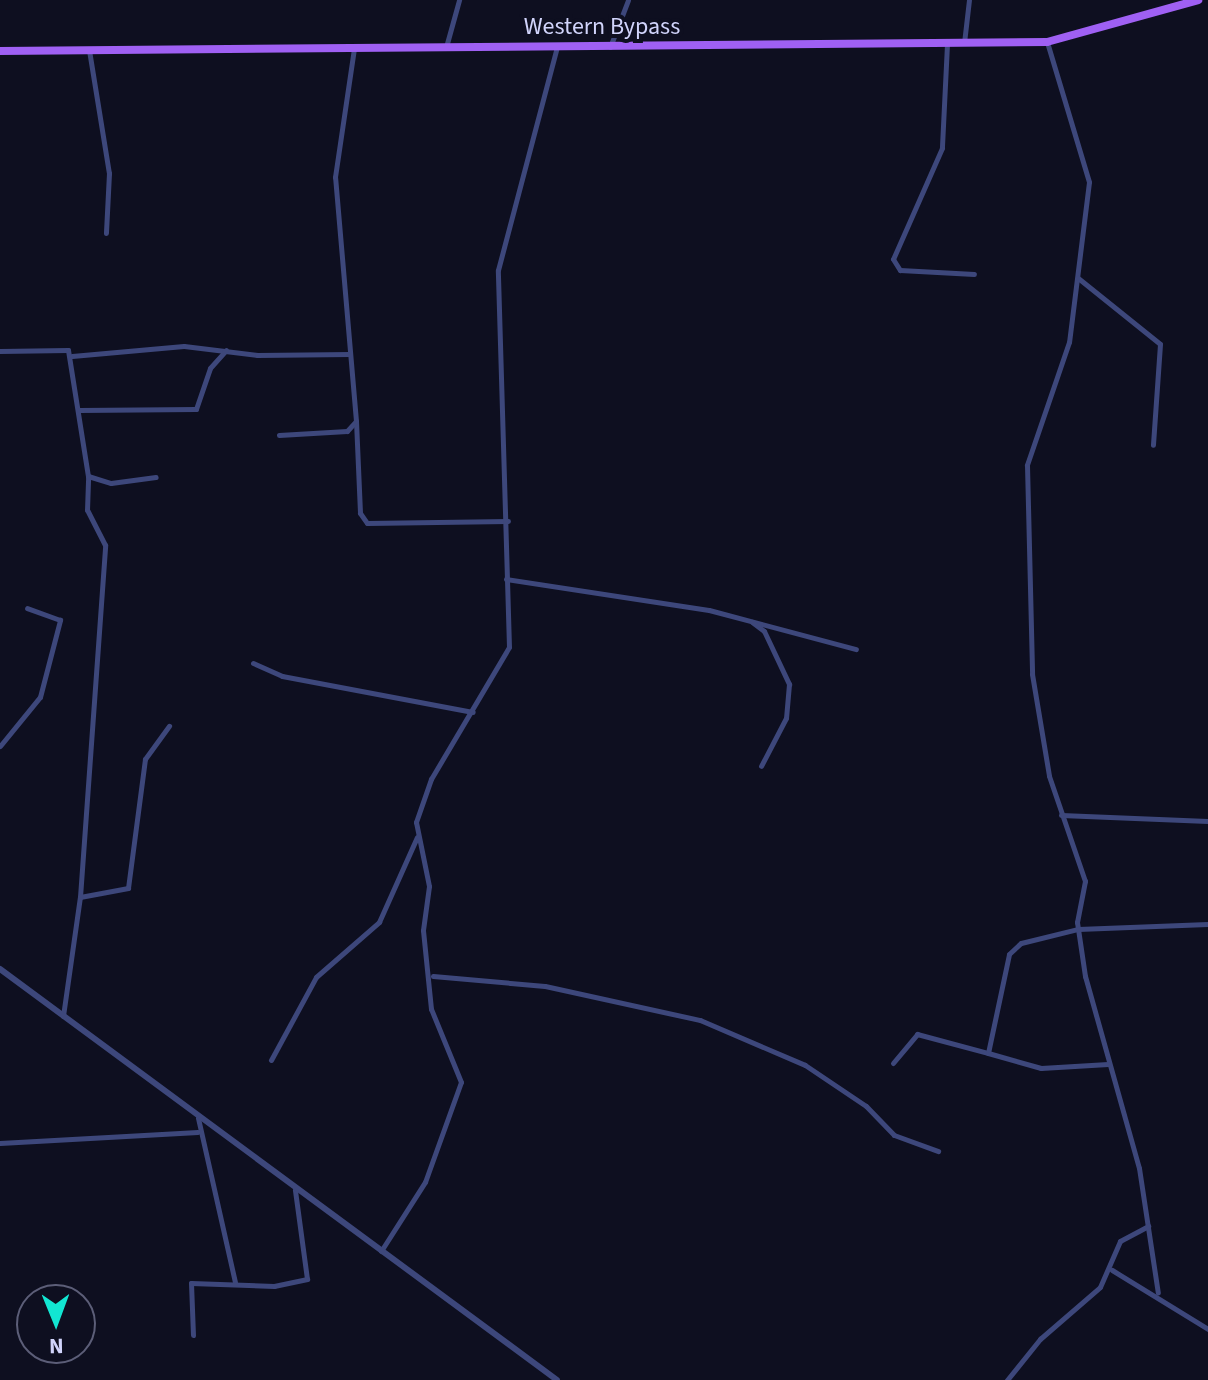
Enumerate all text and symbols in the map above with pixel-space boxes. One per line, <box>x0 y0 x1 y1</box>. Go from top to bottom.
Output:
street label: Western Bypass <box>524 13 680 41</box>
north arrow <box>16 1284 96 1364</box>
text: N <box>49 1330 64 1362</box>

